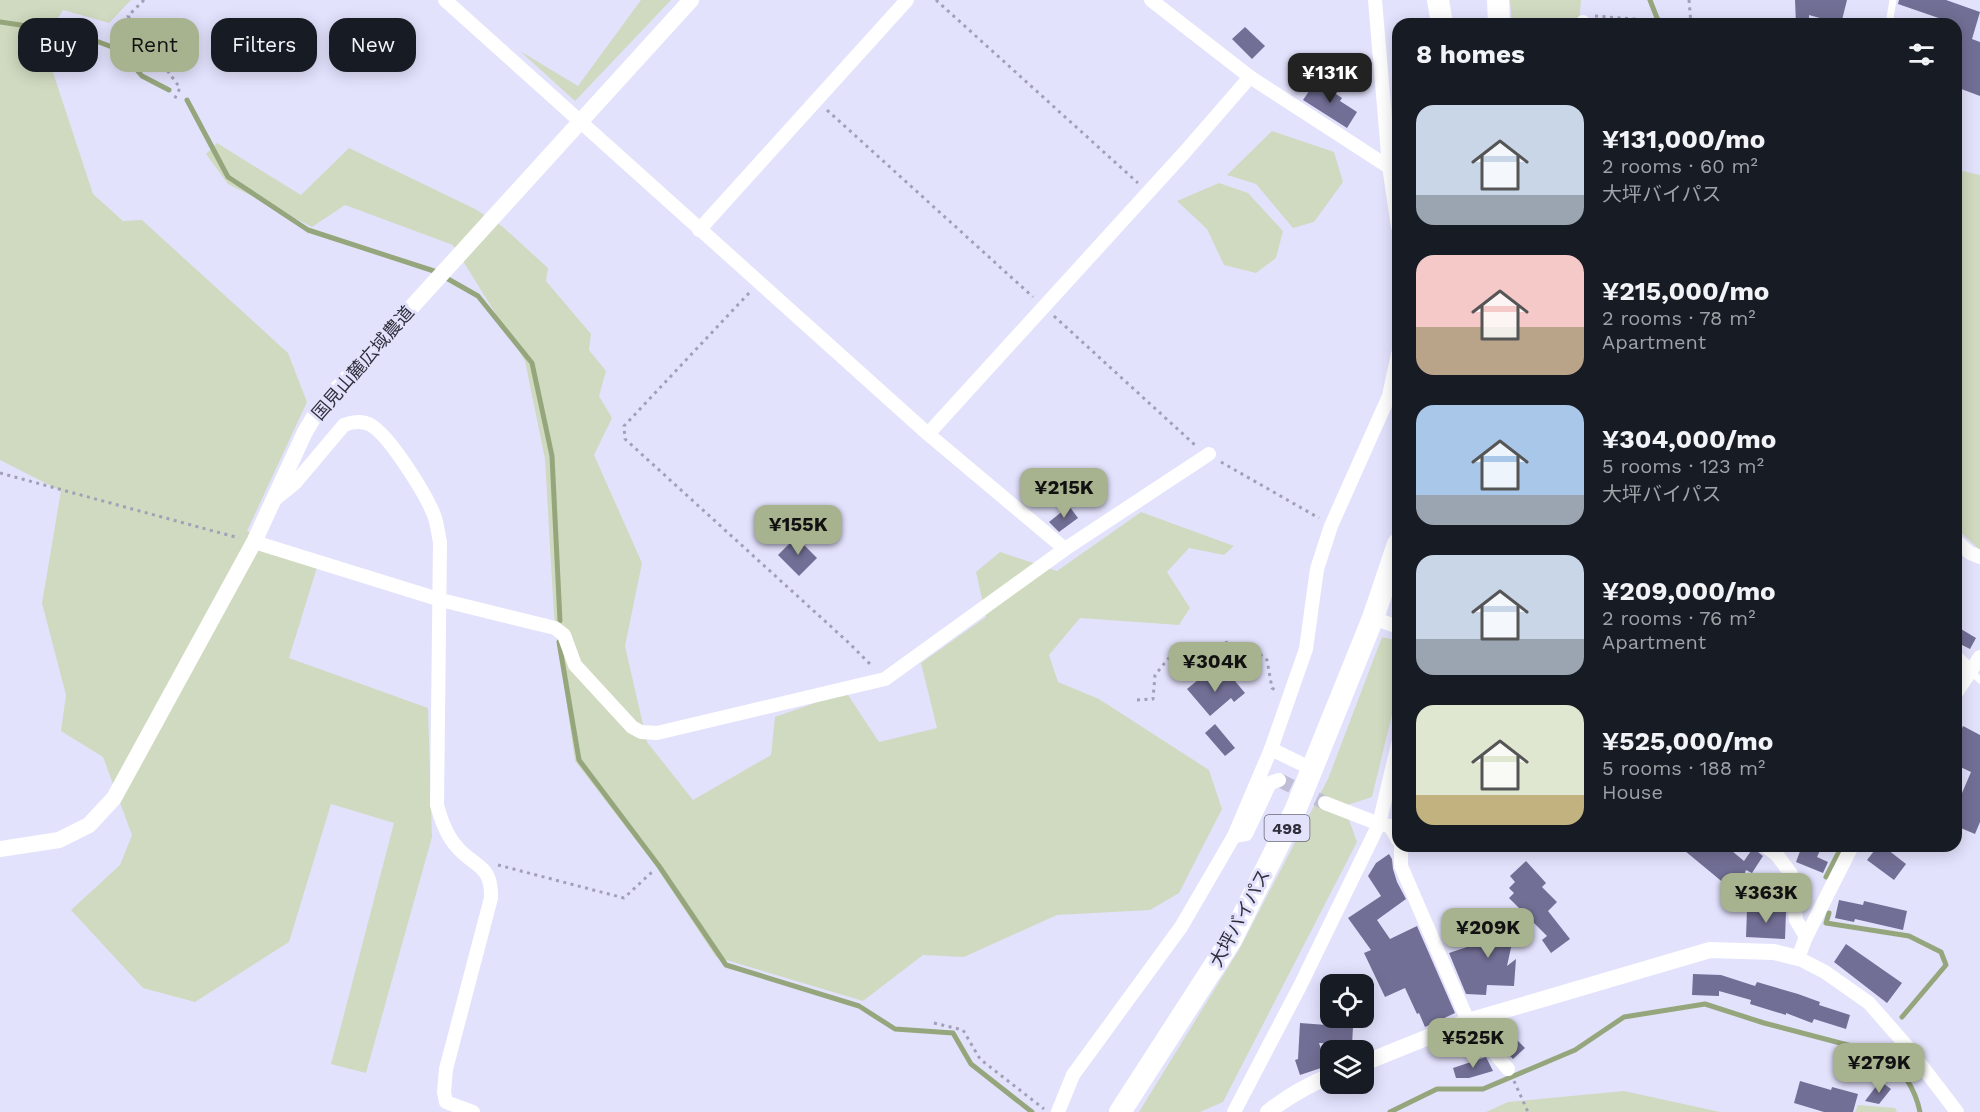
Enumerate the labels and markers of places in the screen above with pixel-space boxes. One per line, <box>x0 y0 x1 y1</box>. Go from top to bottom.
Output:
pin: ¥131K <box>1288 53 1372 104</box>
pin: ¥215K <box>1022 468 1106 519</box>
pin: ¥155K <box>756 505 840 556</box>
pin: ¥304K <box>1173 642 1257 693</box>
pin: ¥363K <box>1724 873 1808 924</box>
pin: ¥209K <box>1446 908 1530 959</box>
pin: ¥525K <box>1431 1018 1515 1069</box>
pin: ¥279K <box>1837 1043 1921 1094</box>

